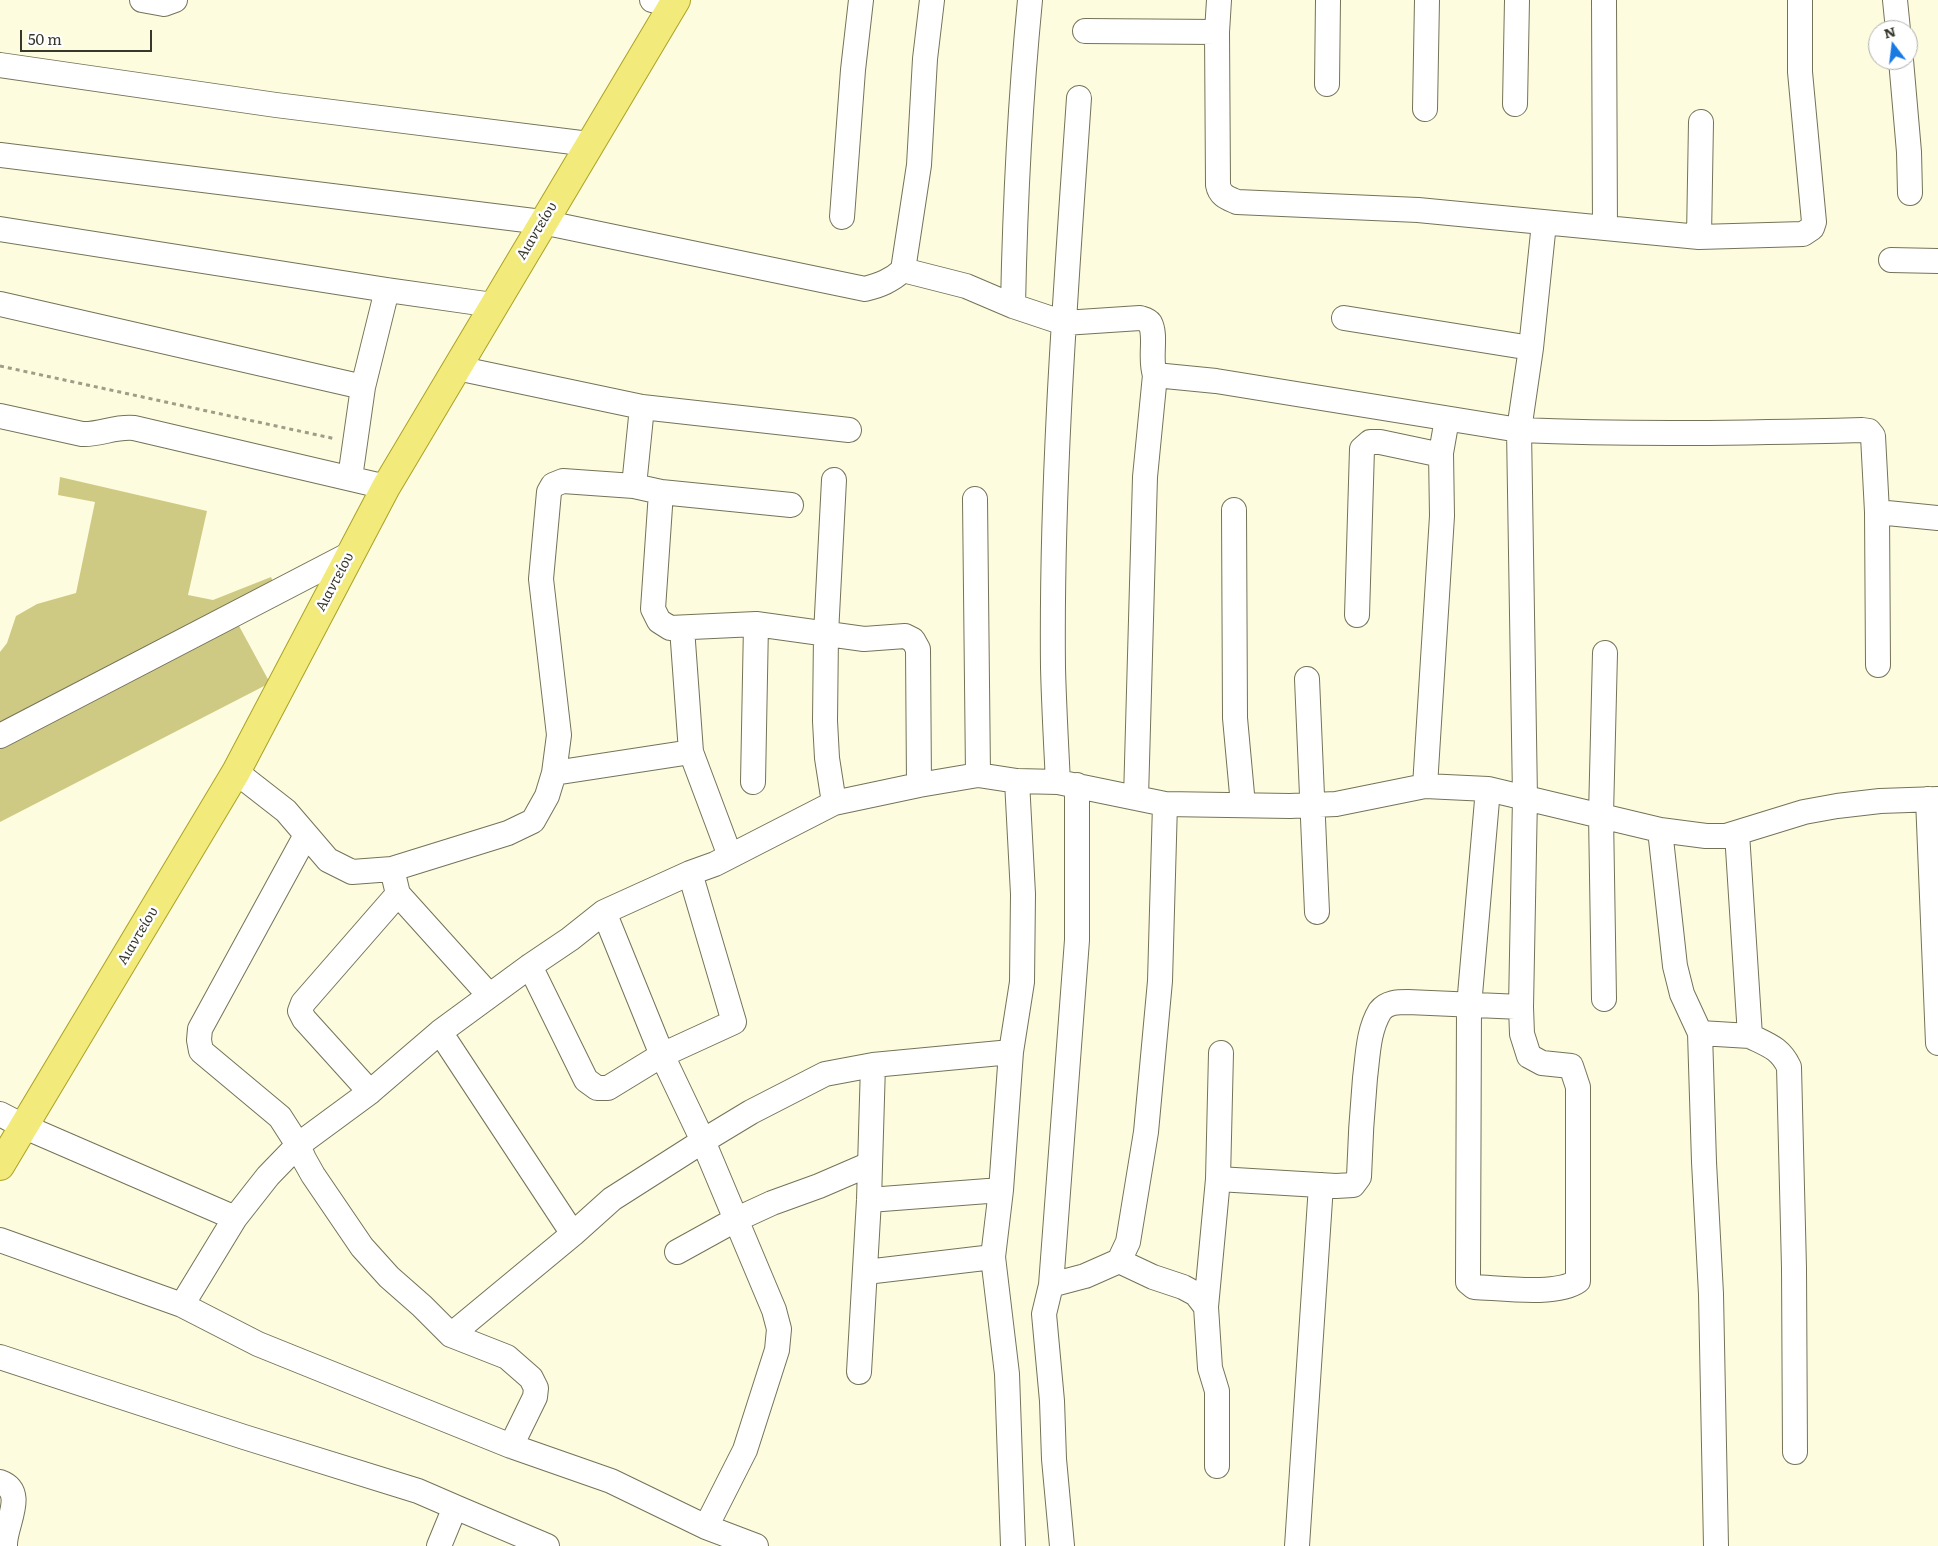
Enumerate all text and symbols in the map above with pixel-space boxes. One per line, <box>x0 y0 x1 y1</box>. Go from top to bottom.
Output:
scale bar <box>22 20 155 52</box>
north arrow <box>1868 20 1918 70</box>
text: N <box>1881 20 1898 43</box>
text: 50 m <box>28 27 62 50</box>
street label: Αιαντείου <box>513 199 561 263</box>
street label: Αιαντείου <box>312 550 358 614</box>
street label: Αιαντείου <box>114 904 162 968</box>

